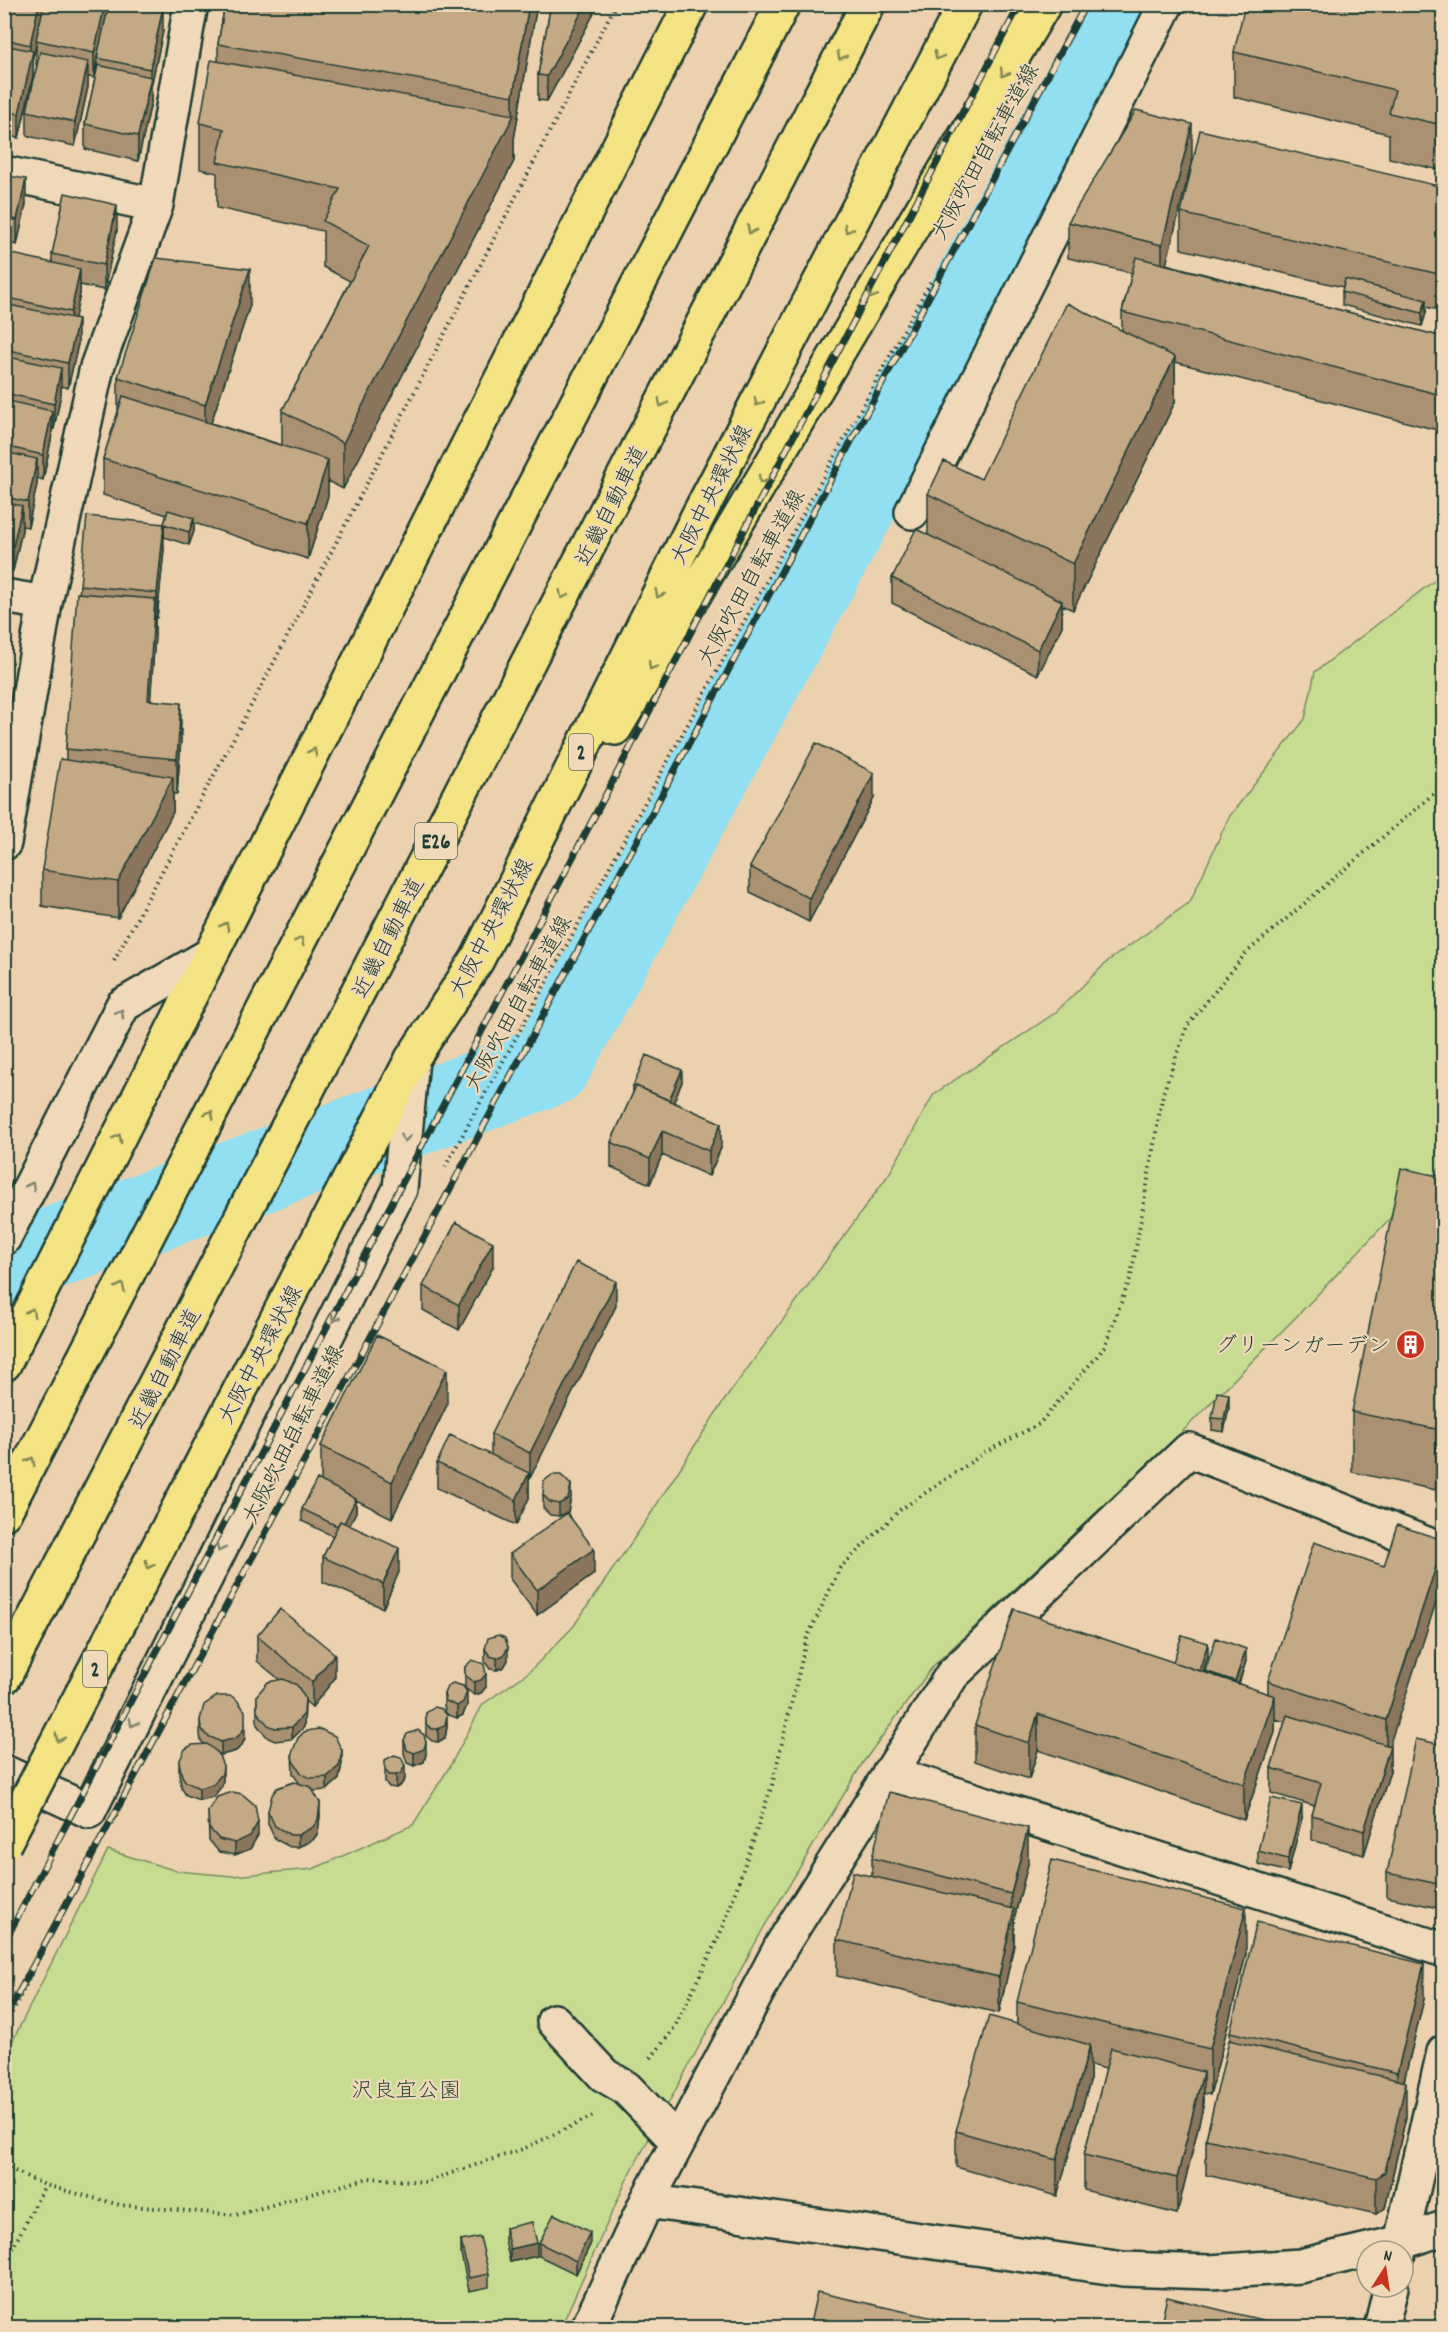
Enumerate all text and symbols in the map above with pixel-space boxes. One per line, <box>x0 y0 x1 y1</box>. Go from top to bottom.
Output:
one-way arrow <box>837 50 848 61</box>
one-way arrow <box>934 50 945 61</box>
street label: 大阪吹田自転車道線 <box>926 59 1049 247</box>
one-way arrow <box>999 67 1011 77</box>
one-way arrow <box>747 223 759 234</box>
one-way arrow <box>844 223 855 234</box>
one-way arrow <box>868 289 879 299</box>
one-way arrow <box>754 396 765 406</box>
one-way arrow <box>658 397 669 407</box>
street label: 大阪中央環状線 <box>664 420 762 571</box>
street label: 近畿自動車道 <box>569 441 657 572</box>
one-way arrow <box>757 474 769 484</box>
street label: 大阪吹田自転車道線 <box>692 485 815 673</box>
one-way arrow <box>655 588 667 599</box>
one-way arrow <box>559 589 570 599</box>
one-way arrow <box>647 660 659 670</box>
road number: 2 <box>569 734 593 770</box>
one-way arrow <box>305 747 317 758</box>
road number: E26 <box>415 823 457 859</box>
street label: 大阪中央環状線 <box>443 853 543 1004</box>
street label: 近畿自動車道 <box>346 873 434 1004</box>
street label: 大阪吹田自転車道線 <box>459 911 582 1099</box>
one-way arrow <box>217 921 229 932</box>
one-way arrow <box>293 936 304 947</box>
one-way arrow <box>113 1009 124 1019</box>
one-way arrow <box>203 1109 215 1120</box>
one-way arrow <box>111 1133 122 1144</box>
one-way arrow <box>399 1134 412 1143</box>
one-way arrow <box>24 1182 35 1193</box>
street label: 大阪中央環状線 <box>212 1280 312 1431</box>
one-way arrow <box>114 1283 125 1294</box>
street label: 近畿自動車道 <box>123 1304 211 1435</box>
one-way arrow <box>23 1307 35 1318</box>
one-way arrow <box>331 1311 343 1322</box>
building icon: グリーンガーデン <box>1395 1328 1427 1360</box>
place label: グリーンガーデン <box>1215 1332 1390 1363</box>
street label: 大阪吹田自転車道線 <box>236 1340 354 1531</box>
one-way arrow <box>24 1456 36 1467</box>
one-way arrow <box>216 1542 227 1553</box>
one-way arrow <box>145 1558 156 1569</box>
road number: 2 <box>83 1651 107 1687</box>
one-way arrow <box>128 1716 140 1727</box>
one-way arrow <box>55 1731 66 1742</box>
park label: 沢良宜公園 <box>351 2077 461 2108</box>
north arrow <box>1355 2239 1415 2299</box>
text: N <box>1381 2245 1394 2269</box>

